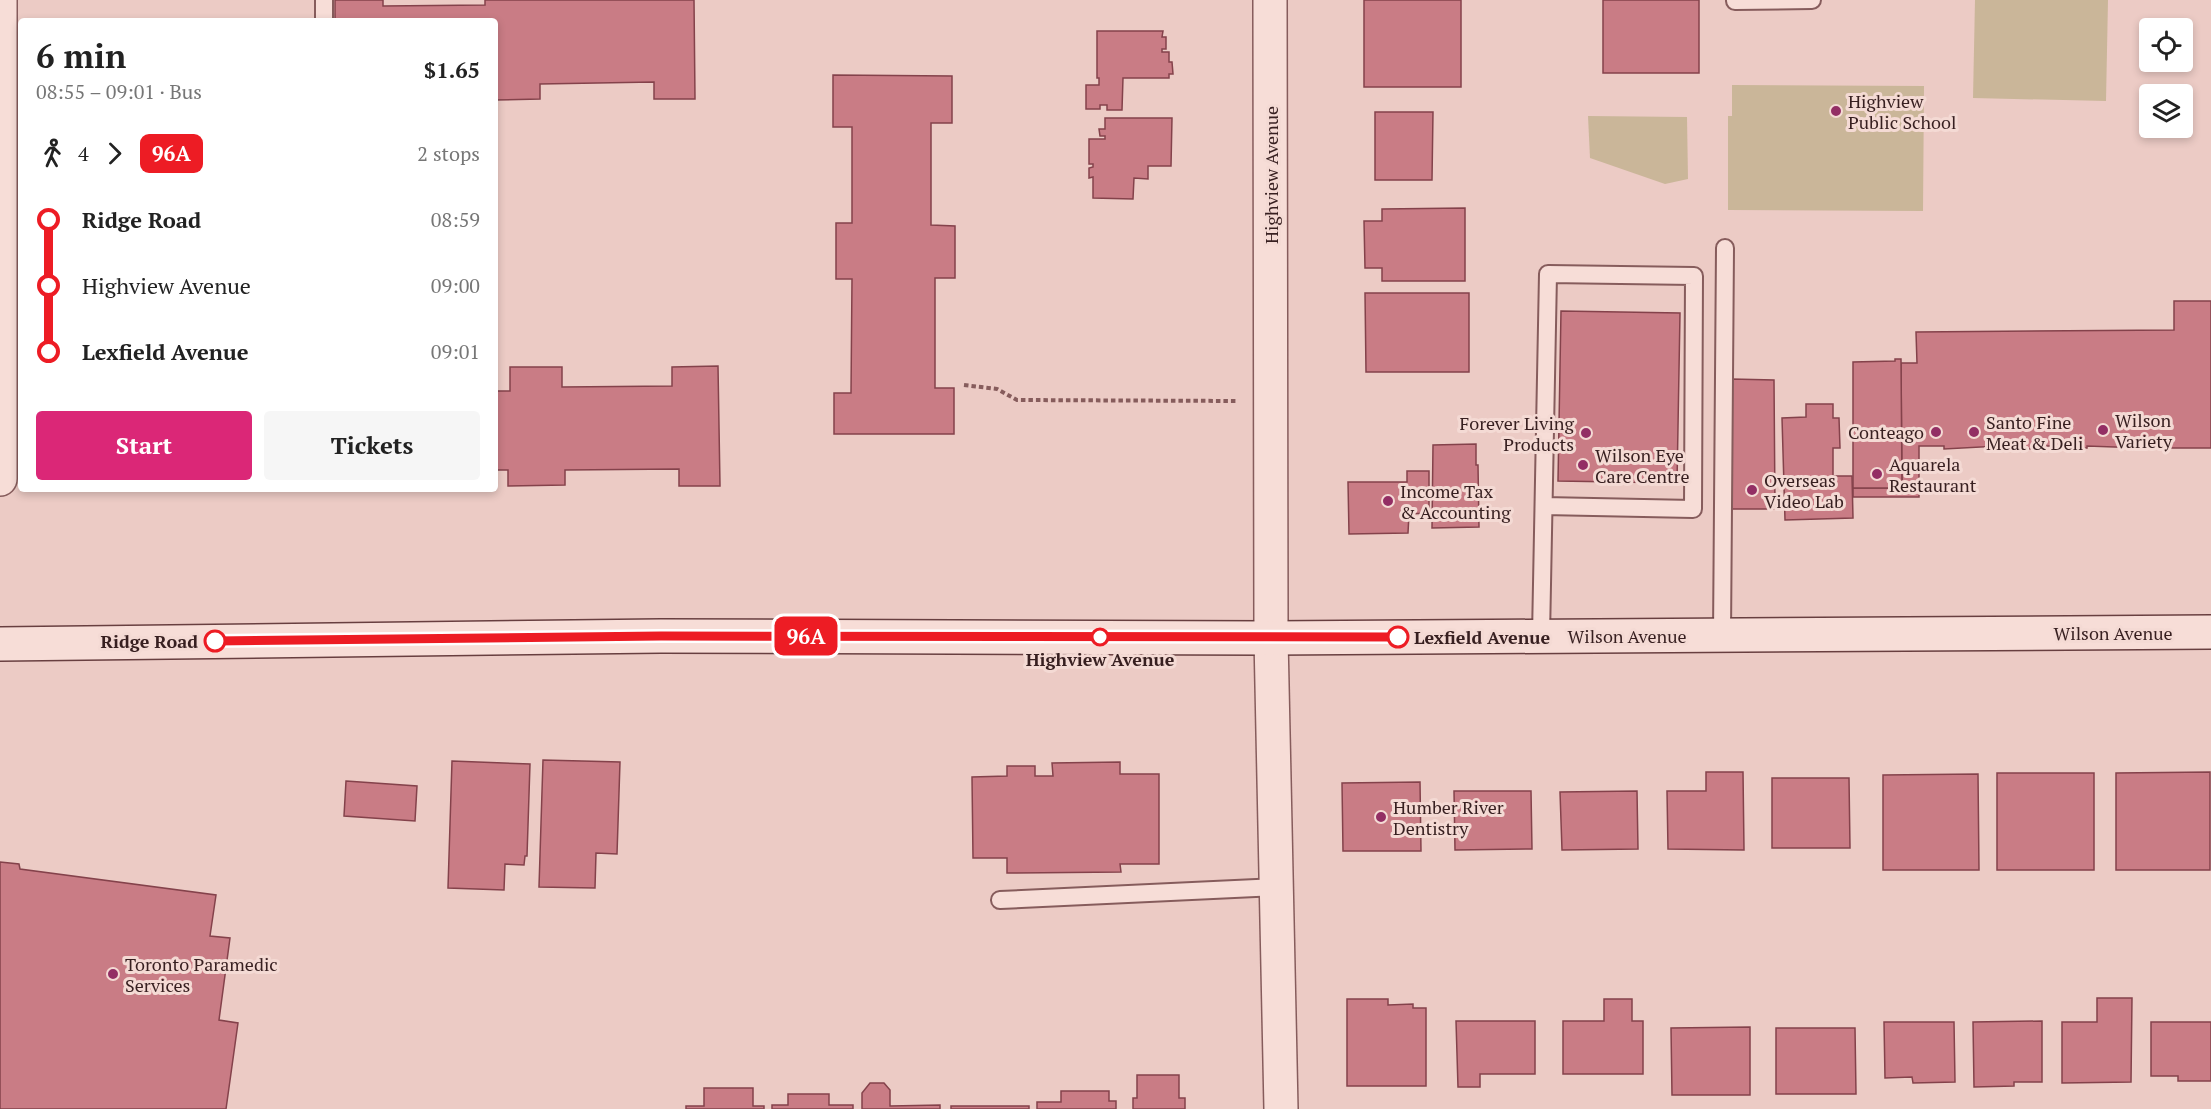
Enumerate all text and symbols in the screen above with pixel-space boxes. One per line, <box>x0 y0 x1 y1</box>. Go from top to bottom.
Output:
map controls <box>2139 18 2193 138</box>
button: locate <box>2139 18 2193 72</box>
text: 6 min <box>36 34 126 77</box>
text: $1.65 <box>424 55 480 84</box>
text: 08:55 – 09:01 · Bus <box>36 78 202 105</box>
button: layers <box>2139 84 2193 138</box>
place label: Highview Public School <box>1848 89 1956 134</box>
marker: Highview Public School <box>1829 104 1843 118</box>
street label: Highview Avenue <box>1259 106 1283 244</box>
icon: walk <box>36 137 69 170</box>
icon: forward <box>98 137 131 170</box>
text: 96A <box>152 139 191 167</box>
text: 4 <box>78 140 89 167</box>
text: 2 stops <box>417 140 480 167</box>
text: Ridge Road <box>82 205 201 234</box>
text: 08:59 <box>431 206 480 233</box>
text: Highview Avenue <box>82 271 251 300</box>
text: 09:00 <box>431 272 480 299</box>
text: Lexfield Avenue <box>82 337 248 366</box>
text: 09:01 <box>431 338 480 365</box>
place label: Wilson Variety <box>2115 408 2173 453</box>
place label: Santo Fine Meat & Deli <box>1986 410 2083 455</box>
button: Start <box>36 411 252 480</box>
button: Tickets <box>264 411 480 480</box>
place label: Forever Living Products <box>1459 411 1575 456</box>
place label: Conteago <box>1848 420 1924 444</box>
marker: Wilson Variety <box>2096 423 2110 437</box>
marker: Conteago <box>1929 425 1943 439</box>
marker: Santo Fine Meat & Deli <box>1967 425 1981 439</box>
marker: Forever Living Products <box>1579 426 1593 440</box>
place label: Wilson Eye Care Centre <box>1595 443 1690 488</box>
place label: Aquarela Restaurant <box>1889 452 1977 497</box>
marker: Wilson Eye Care Centre <box>1576 458 1590 472</box>
marker: Aquarela Restaurant <box>1870 467 1884 481</box>
place label: Overseas Video Lab <box>1764 468 1844 513</box>
place label: Income Tax & Accounting <box>1400 479 1511 524</box>
marker: Overseas Video Lab <box>1745 483 1759 497</box>
marker: Income Tax & Accounting <box>1381 494 1395 508</box>
line badge: 96A <box>772 616 840 656</box>
street label: Wilson Avenue <box>2053 621 2173 645</box>
text: 96A <box>786 622 826 650</box>
street label: Wilson Avenue <box>1567 624 1687 648</box>
place label: Lexfield Avenue <box>1414 625 1551 649</box>
marker: Lexfield Avenue <box>1387 626 1409 648</box>
marker: Highview Avenue <box>1091 628 1109 646</box>
place label: Ridge Road <box>100 629 198 653</box>
marker: Ridge Road <box>204 630 226 652</box>
place label: Highview Avenue <box>1026 647 1175 671</box>
place label: Humber River Dentistry <box>1393 795 1504 840</box>
marker: Humber River Dentistry <box>1374 810 1388 824</box>
place label: Toronto Paramedic Services <box>125 952 278 997</box>
marker: Toronto Paramedic Services <box>106 967 120 981</box>

